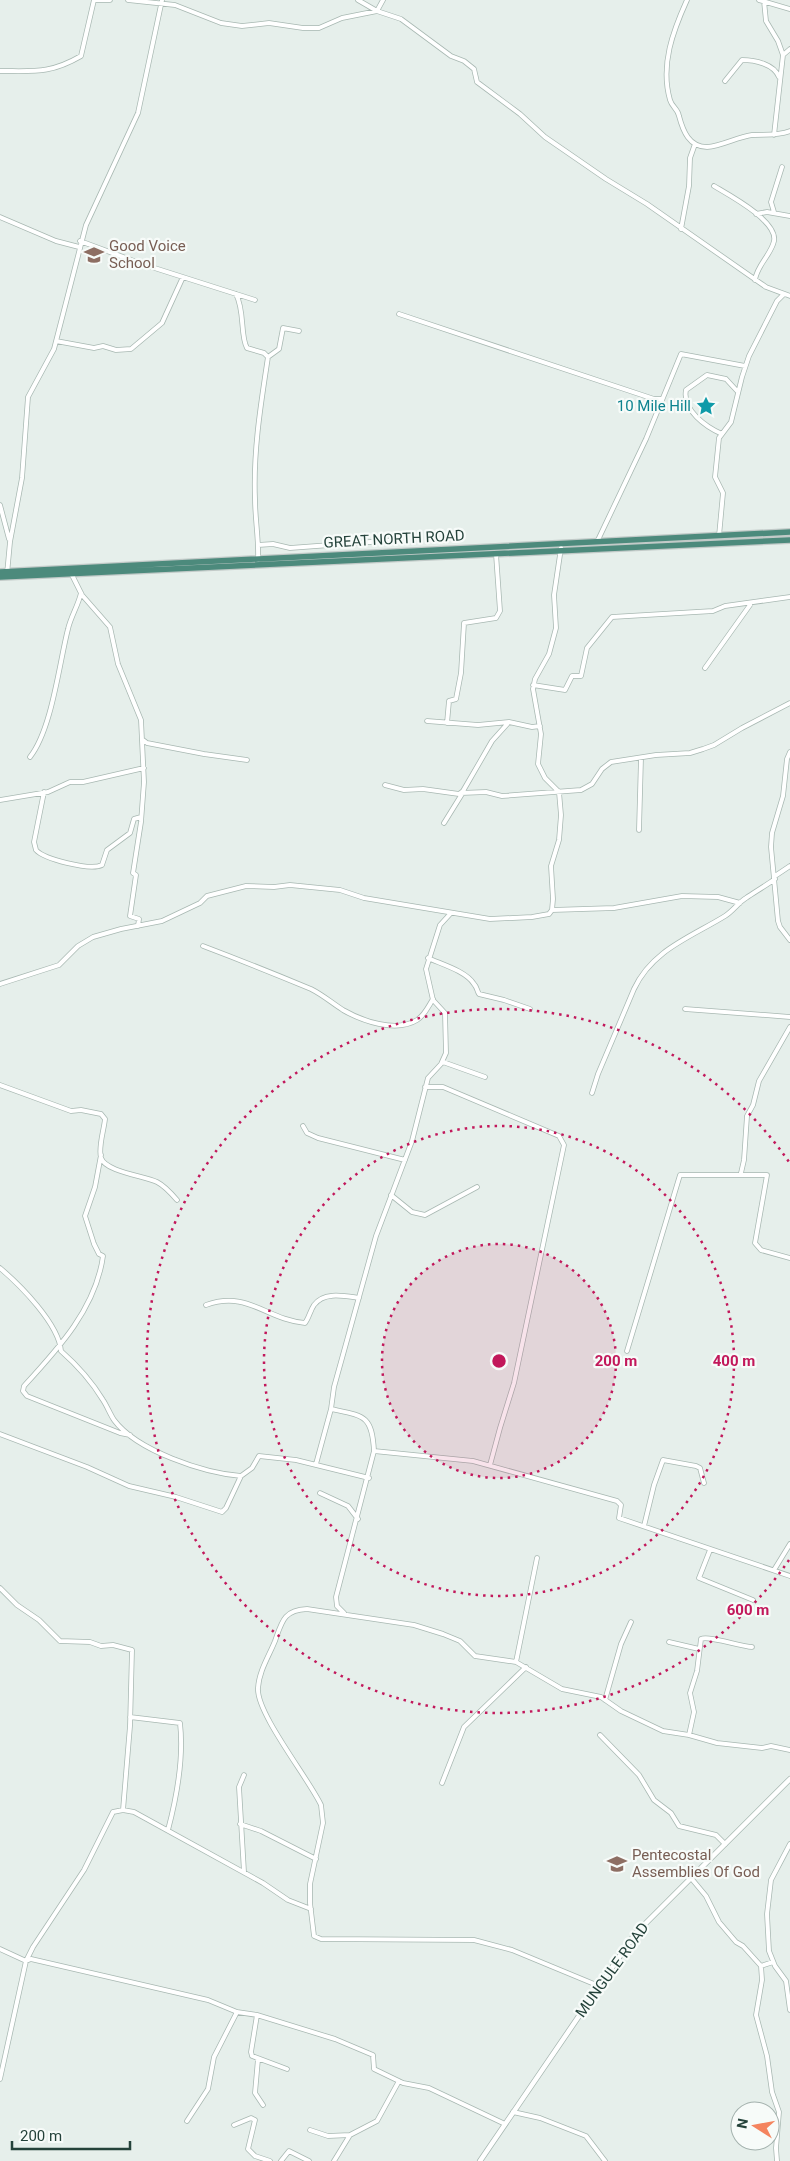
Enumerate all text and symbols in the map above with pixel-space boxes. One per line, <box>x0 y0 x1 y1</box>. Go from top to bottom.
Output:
place label: Good Voice School <box>109 237 186 272</box>
school or university icon: Good Voice School <box>83 244 105 266</box>
place icon: 10 Mile Hill <box>695 395 717 417</box>
place label: 10 Mile Hill <box>617 397 691 415</box>
street label: GREAT NORTH ROAD <box>323 526 465 552</box>
centre of rings <box>490 1352 508 1370</box>
text: 200 m <box>595 1352 637 1370</box>
text: 400 m <box>713 1352 755 1370</box>
text: 600 m <box>727 1601 769 1619</box>
place label: Pentecostal Assemblies Of God <box>632 1846 760 1881</box>
school or university icon: Pentecostal Assemblies Of God <box>606 1853 628 1875</box>
street label: MUNGULE ROAD <box>572 1919 652 2021</box>
north arrow <box>730 2101 780 2151</box>
text: N <box>733 2117 751 2130</box>
scale bar <box>12 2118 130 2150</box>
text: 200 m <box>20 2127 62 2145</box>

